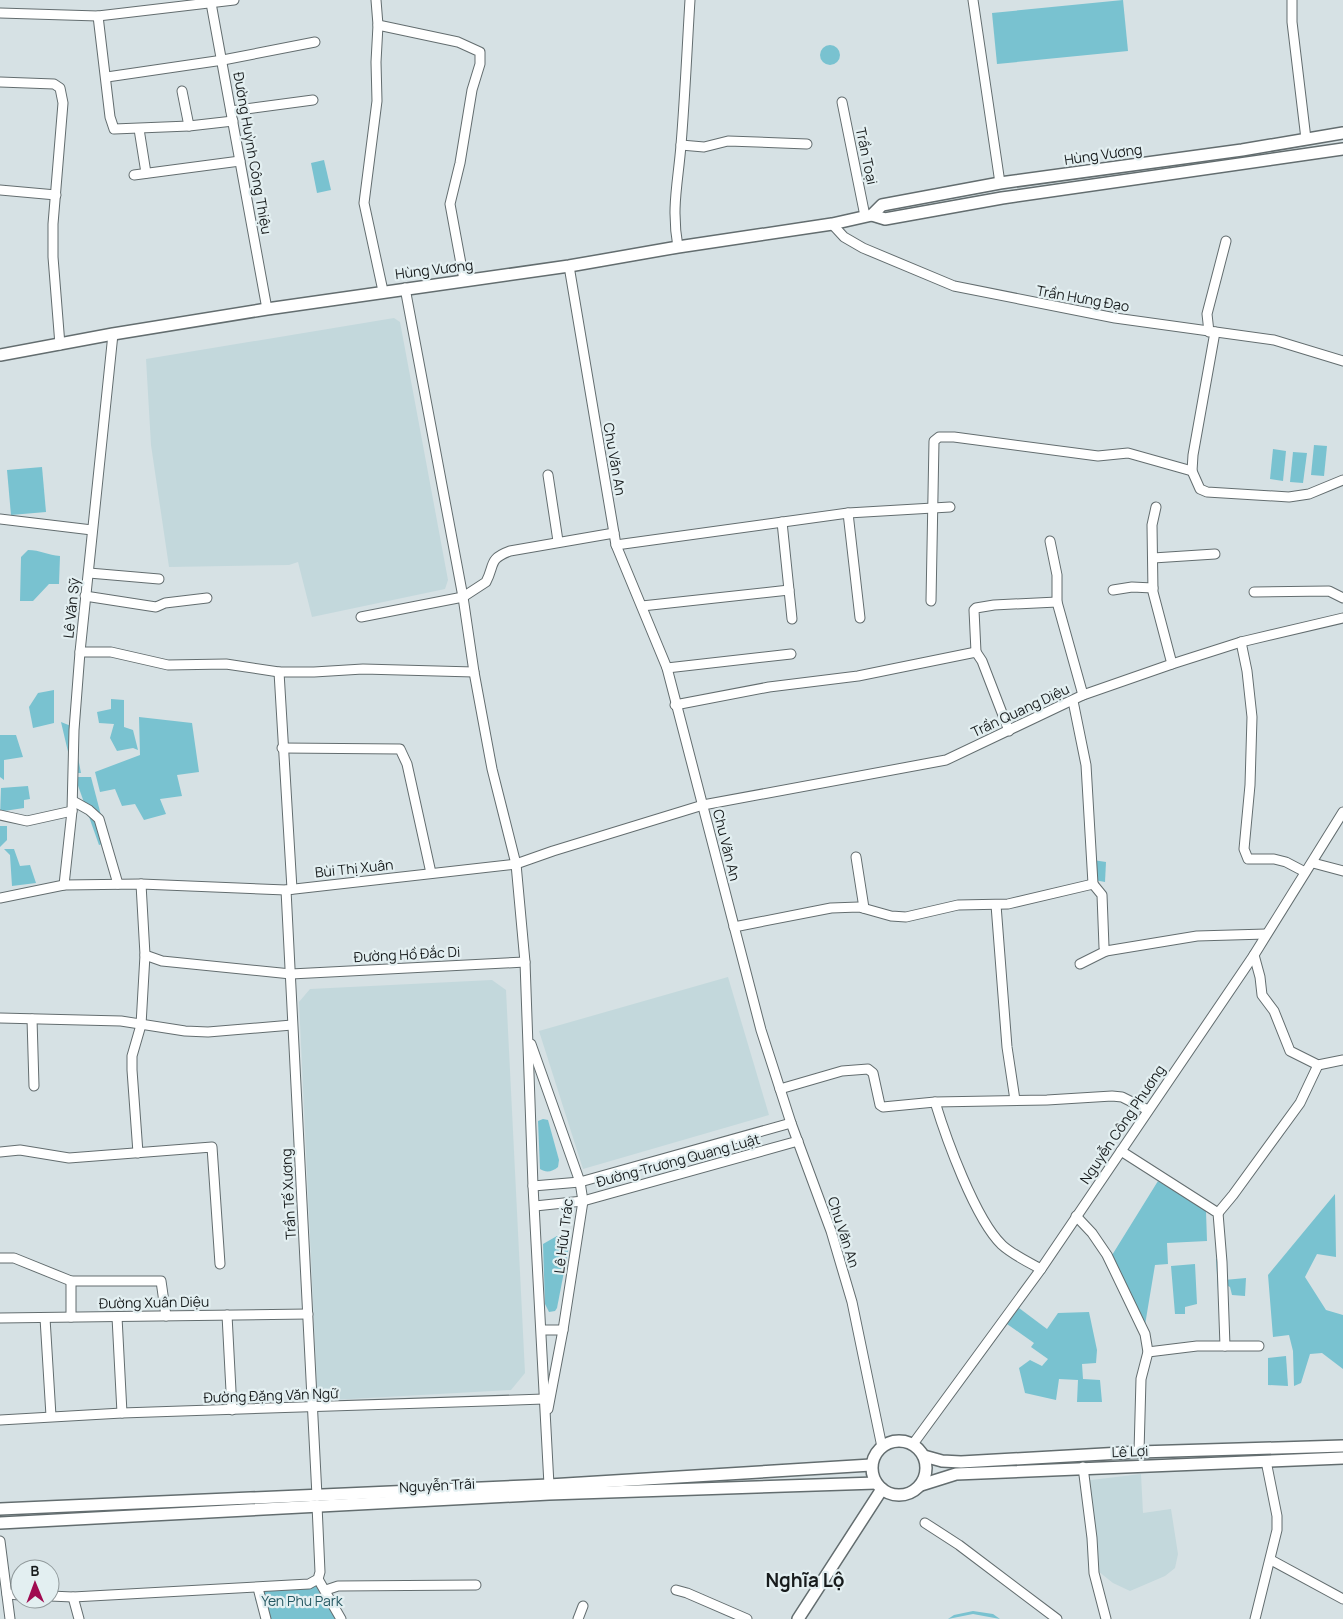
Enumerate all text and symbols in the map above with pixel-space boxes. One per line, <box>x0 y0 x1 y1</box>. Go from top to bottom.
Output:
street label: Đường Huỳnh Công Thiệu <box>229 70 277 236</box>
street label: Trần Toại <box>852 126 882 186</box>
street label: Hùng Vương <box>1063 139 1143 169</box>
street label: Hùng Vương <box>394 255 474 283</box>
street label: Trần Hưng Đạo <box>1035 280 1131 316</box>
street label: Chu Văn An <box>599 421 631 497</box>
street label: Lê Văn Sỹ <box>58 576 84 639</box>
street label: Trần Quang Diệu <box>968 679 1072 741</box>
street label: Chu Văn An <box>709 807 745 883</box>
street label: Bùi Thị Xuân <box>314 854 394 882</box>
street label: Đường Hồ Đắc Di <box>353 942 461 966</box>
street label: Nguyễn Công Phương <box>1075 1061 1169 1187</box>
street label: Đường Trương Quang Luật <box>594 1129 762 1191</box>
street label: Trần Tế Xương <box>276 1148 300 1240</box>
street label: Chu Văn An <box>824 1194 864 1270</box>
street label: Lê Hữu Trác <box>549 1197 577 1274</box>
street label: Đường Xuân Diệu <box>99 1292 209 1312</box>
street label: Đường Đặng Văn Ngữ <box>203 1383 339 1407</box>
street label: Lê Lợi <box>1111 1441 1149 1461</box>
street label: Nguyễn Trãi <box>399 1474 475 1496</box>
north arrow <box>10 1559 60 1609</box>
text: B <box>30 1561 40 1580</box>
district label: Nghĩa Lộ <box>765 1567 845 1593</box>
park label: Yen Phu Park <box>261 1591 344 1610</box>

